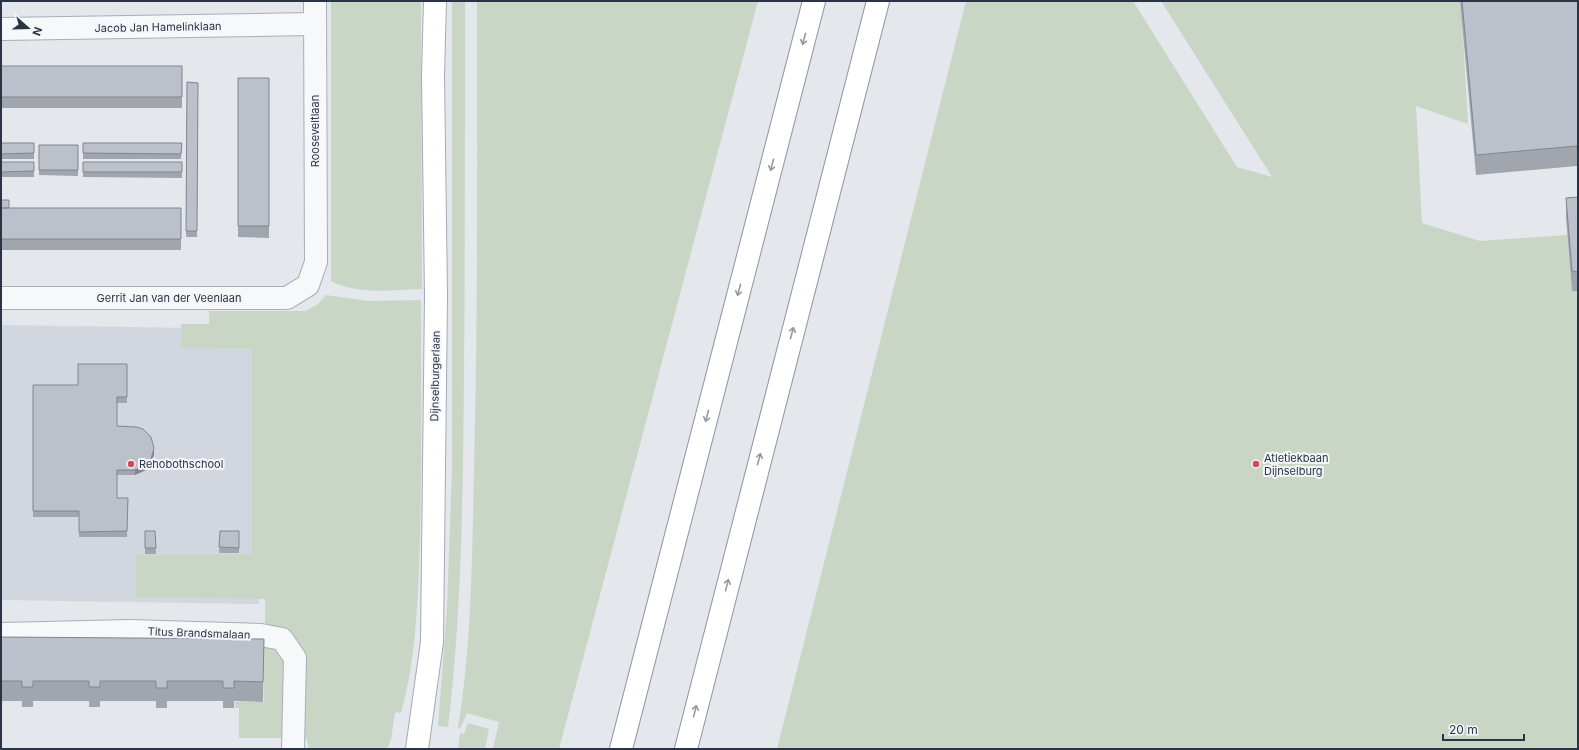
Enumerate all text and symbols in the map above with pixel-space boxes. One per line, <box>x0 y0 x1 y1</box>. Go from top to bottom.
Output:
north arrow <box>8 8 48 48</box>
street label: Jacob Jan Hamelinklaan <box>94 19 222 35</box>
text: N <box>29 25 45 38</box>
one-way arrow <box>800 32 807 45</box>
street label: Rooseveltlaan <box>308 95 322 167</box>
one-way arrow <box>767 158 775 171</box>
one-way arrow <box>735 284 742 297</box>
street label: Gerrit Jan van der Veenlaan <box>97 291 241 305</box>
one-way arrow <box>789 327 796 340</box>
street label: Dijnselburgerlaan <box>427 330 443 422</box>
one-way arrow <box>702 410 710 423</box>
place label: Atletiekbaan Dijnselburg <box>1264 451 1328 478</box>
one-way arrow <box>756 453 764 466</box>
place label: Rehobothschool <box>139 457 223 471</box>
marker: Rehobothschool <box>126 459 136 469</box>
marker: Atletiekbaan Dijnselburg <box>1251 459 1261 469</box>
one-way arrow <box>724 579 732 592</box>
street label: Titus Brandsmalaan <box>147 624 251 642</box>
one-way arrow <box>692 705 700 718</box>
scale bar <box>1443 716 1524 742</box>
text: 20 m <box>1449 722 1478 737</box>

